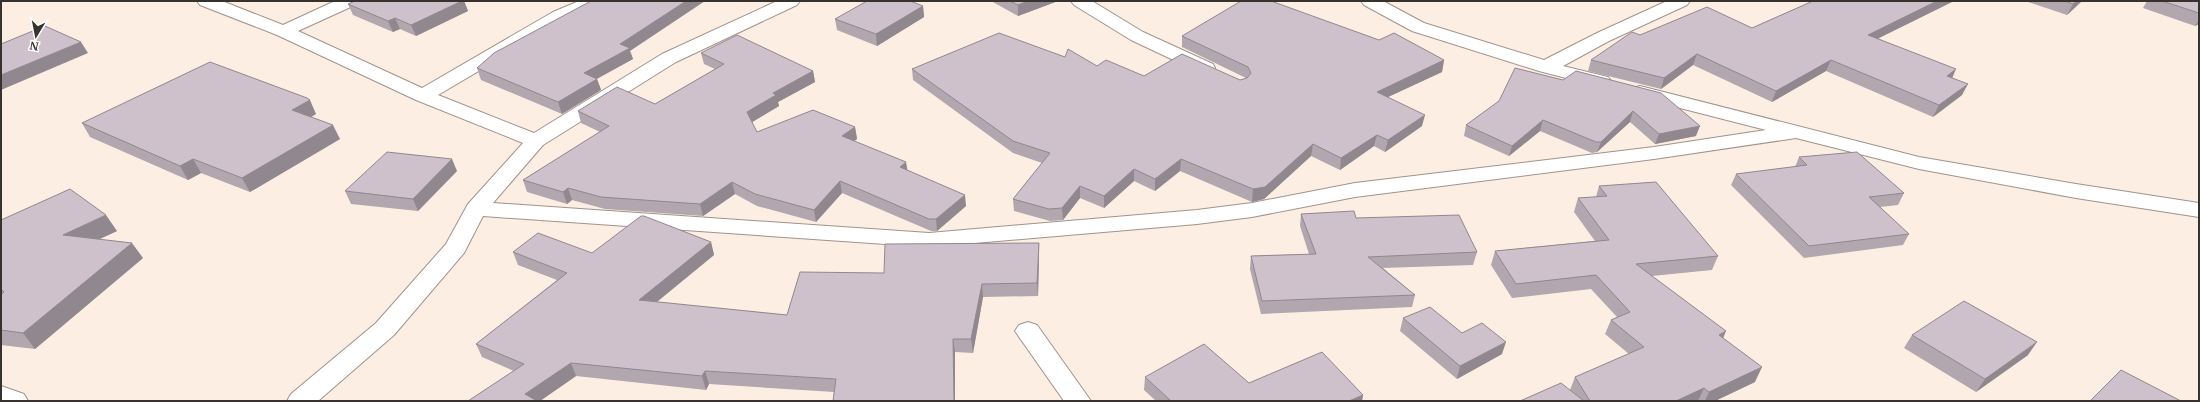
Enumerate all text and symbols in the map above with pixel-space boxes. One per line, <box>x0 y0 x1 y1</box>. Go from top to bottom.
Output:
north arrow <box>16 16 56 56</box>
text: N <box>28 38 40 53</box>

